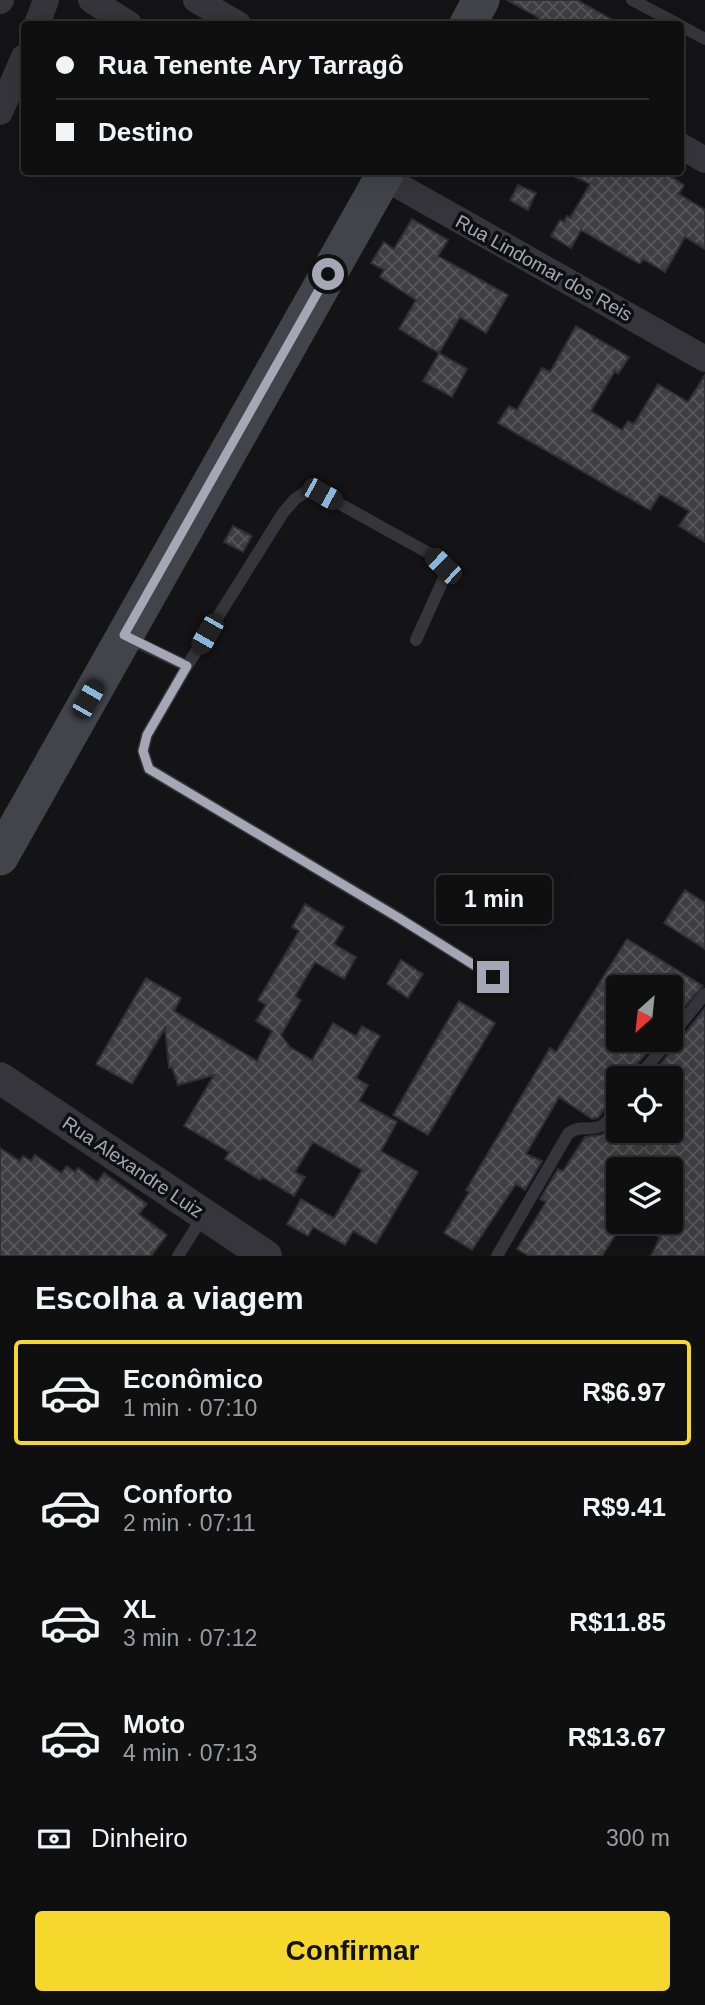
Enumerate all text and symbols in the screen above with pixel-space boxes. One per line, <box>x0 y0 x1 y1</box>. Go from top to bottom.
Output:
text: Rua Tenente Ary Tarragô <box>98 50 404 80</box>
text: Destino <box>98 117 193 147</box>
street label: Rua Lindomar dos Reis <box>452 211 636 325</box>
route start <box>312 258 344 290</box>
car <box>299 475 346 513</box>
car <box>421 544 466 588</box>
car <box>188 611 227 657</box>
car <box>69 676 108 722</box>
callout: 1 min <box>435 876 551 925</box>
text: 1 min <box>464 886 524 912</box>
route end <box>477 961 509 993</box>
north arrow <box>606 975 682 1052</box>
map controls <box>606 975 683 1234</box>
button: locate <box>606 1066 683 1143</box>
street label: Rua Alexandre Luiz <box>59 1112 207 1222</box>
button: layers <box>606 1157 683 1234</box>
text: Escolha a viagem <box>35 1280 304 1316</box>
icon: car <box>39 1361 102 1424</box>
text: Econômico <box>123 1364 263 1394</box>
text: R$6.97 <box>582 1377 666 1407</box>
text: 1 min · 07:10 <box>123 1395 257 1421</box>
icon: car <box>39 1476 102 1539</box>
text: Conforto <box>123 1479 233 1509</box>
text: R$9.41 <box>582 1492 666 1522</box>
text: 2 min · 07:11 <box>123 1510 256 1536</box>
icon: car <box>39 1591 102 1654</box>
text: XL <box>123 1594 156 1624</box>
text: R$11.85 <box>569 1607 666 1637</box>
text: 3 min · 07:12 <box>123 1625 257 1651</box>
icon: car <box>39 1706 102 1769</box>
text: Moto <box>123 1709 185 1739</box>
text: R$13.67 <box>568 1722 666 1752</box>
text: 4 min · 07:13 <box>123 1740 257 1766</box>
icon: cash <box>35 1820 73 1858</box>
text: Dinheiro <box>91 1823 188 1853</box>
text: 300 m <box>606 1825 670 1851</box>
button: Confirmar <box>35 1911 670 1991</box>

